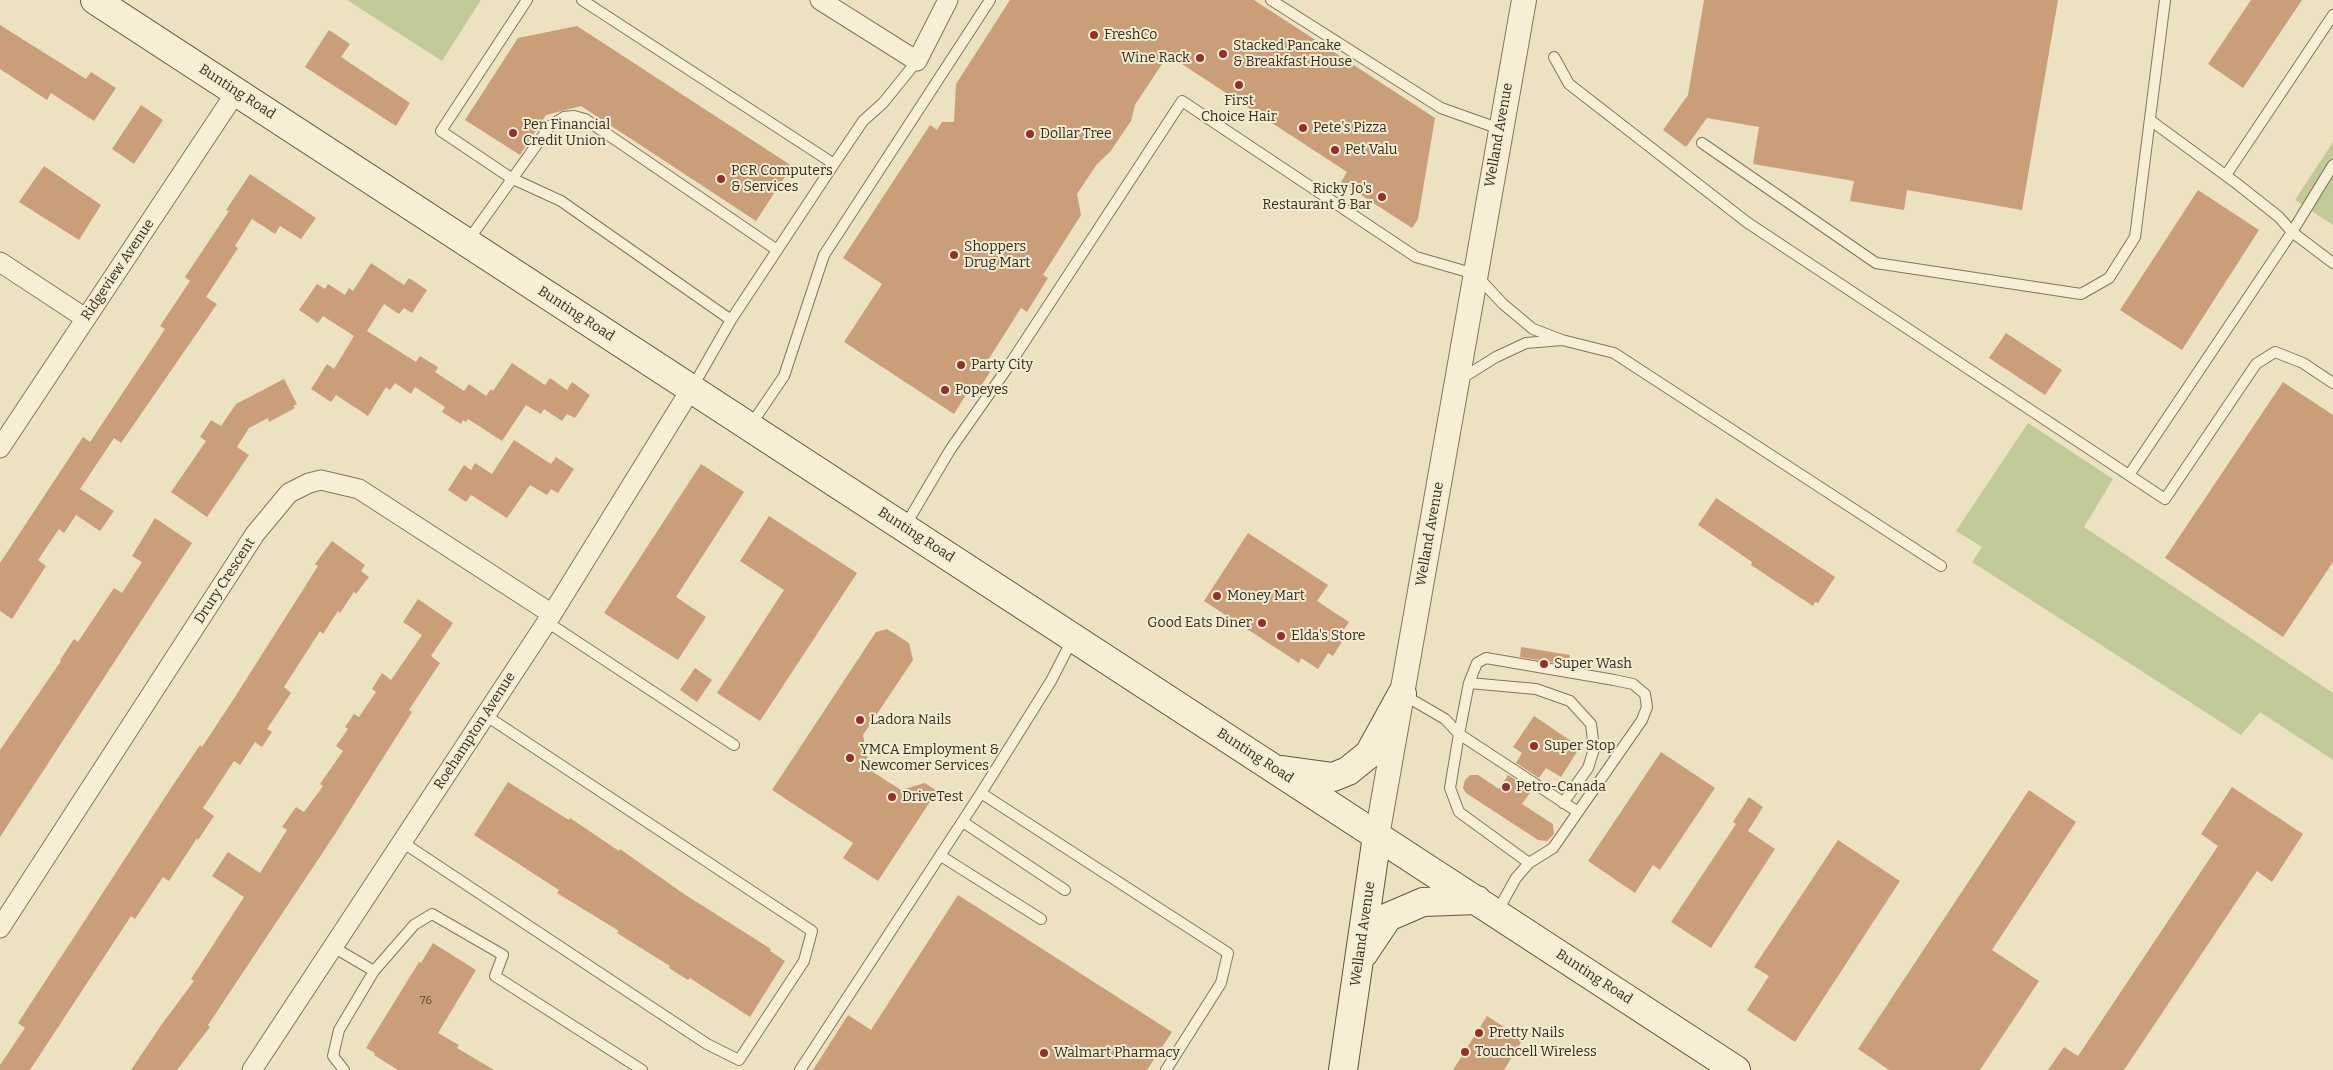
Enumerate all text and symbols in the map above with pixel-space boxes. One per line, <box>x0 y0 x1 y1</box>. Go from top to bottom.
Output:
place label: FreshCo <box>1104 27 1157 43</box>
marker: FreshCo <box>1088 29 1100 41</box>
place label: Stacked Pancake & Breakfast House <box>1233 38 1352 70</box>
marker: Stacked Pancake & Breakfast House <box>1217 48 1229 60</box>
place label: Wine Rack <box>1121 50 1190 66</box>
marker: Wine Rack <box>1194 52 1206 64</box>
street label: Bunting Road <box>196 61 278 123</box>
marker: First Choice Hair <box>1233 79 1245 91</box>
street label: Welland Avenue <box>1482 82 1516 188</box>
place label: First Choice Hair <box>1201 93 1277 125</box>
place label: Pen Financial Credit Union <box>523 117 610 150</box>
place label: Pete's Pizza <box>1313 120 1387 136</box>
marker: Pete's Pizza <box>1297 122 1309 134</box>
place label: Dollar Tree <box>1040 126 1112 142</box>
marker: Pen Financial Credit Union <box>507 127 519 139</box>
marker: Dollar Tree <box>1024 128 1036 140</box>
place label: Pet Valu <box>1345 142 1398 158</box>
marker: Pet Valu <box>1329 144 1341 156</box>
place label: PCR Computers & Services <box>731 163 833 196</box>
marker: PCR Computers & Services <box>715 173 727 185</box>
place label: Ricky Jo's Restaurant & Bar <box>1262 181 1372 213</box>
marker: Ricky Jo's Restaurant & Bar <box>1376 191 1388 203</box>
street label: Ridgeview Avenue <box>78 216 158 324</box>
place label: Shoppers Drug Mart <box>964 239 1030 272</box>
marker: Shoppers Drug Mart <box>948 249 960 261</box>
street label: Bunting Road <box>535 283 617 345</box>
place label: Party City <box>971 357 1033 373</box>
marker: Party City <box>955 359 967 371</box>
place label: Popeyes <box>955 382 1008 398</box>
marker: Popeyes <box>939 384 951 396</box>
street label: Welland Avenue <box>1413 481 1447 587</box>
street label: Bunting Road <box>875 504 957 566</box>
street label: Drury Crescent <box>191 535 259 627</box>
place label: Money Mart <box>1227 588 1305 604</box>
marker: Money Mart <box>1211 590 1223 602</box>
place label: Good Eats Diner <box>1147 615 1252 631</box>
marker: Good Eats Diner <box>1256 617 1268 629</box>
place label: Elda's Store <box>1291 628 1365 644</box>
marker: Elda's Store <box>1275 630 1287 642</box>
place label: Super Wash <box>1554 656 1632 672</box>
marker: Super Wash <box>1538 658 1550 670</box>
street label: Roehampton Avenue <box>431 669 519 793</box>
place label: Ladora Nails <box>870 712 951 728</box>
marker: Ladora Nails <box>854 714 866 726</box>
street label: Bunting Road <box>1214 725 1296 787</box>
place label: Super Stop <box>1544 738 1615 754</box>
marker: Super Stop <box>1528 740 1540 752</box>
place label: YMCA Employment & Newcomer Services <box>860 742 999 774</box>
marker: YMCA Employment & Newcomer Services <box>844 752 856 764</box>
place label: Petro-Canada <box>1516 779 1606 795</box>
marker: Petro-Canada <box>1500 781 1512 793</box>
place label: DriveTest <box>902 789 963 805</box>
marker: DriveTest <box>886 791 898 803</box>
street label: Welland Avenue <box>1347 881 1379 987</box>
street label: Bunting Road <box>1553 946 1635 1008</box>
house number: 76 <box>420 994 432 1008</box>
place label: Pretty Nails <box>1489 1025 1564 1041</box>
marker: Pretty Nails <box>1473 1027 1485 1039</box>
place label: Touchcell Wireless <box>1475 1044 1597 1060</box>
place label: Walmart Pharmacy <box>1054 1045 1180 1061</box>
marker: Touchcell Wireless <box>1459 1046 1471 1058</box>
marker: Walmart Pharmacy <box>1038 1047 1050 1059</box>

